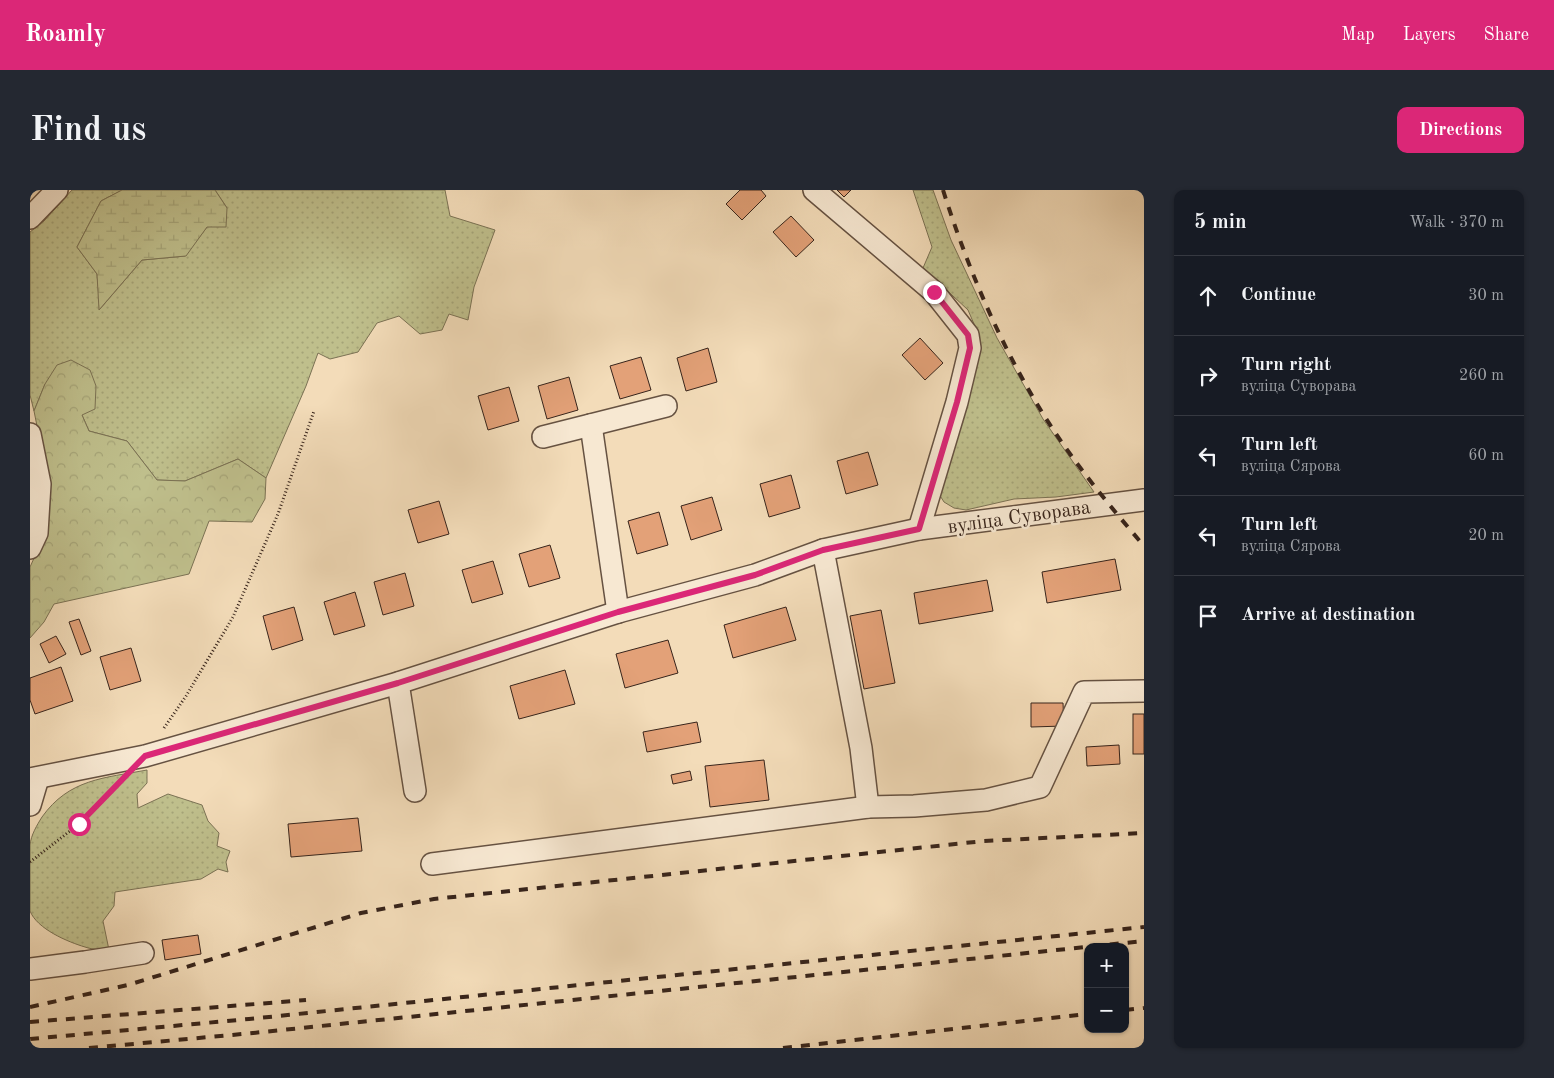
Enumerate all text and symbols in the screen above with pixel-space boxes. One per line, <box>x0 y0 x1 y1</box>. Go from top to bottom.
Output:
text: Roamly <box>25 23 106 47</box>
text: Map <box>1341 26 1375 44</box>
text: Layers <box>1403 26 1455 44</box>
text: Share <box>1483 26 1529 44</box>
button: Directions <box>1397 107 1524 153</box>
text: Find us <box>30 113 146 148</box>
text: 5 min <box>1194 212 1247 233</box>
text: Walk · 370 m <box>1409 215 1504 231</box>
route end <box>923 281 946 304</box>
icon: ahead <box>1194 282 1222 310</box>
text: Continue <box>1241 286 1316 305</box>
text: 30 m <box>1468 288 1504 304</box>
text: Turn right <box>1241 356 1331 375</box>
icon: right <box>1194 362 1222 390</box>
text: 260 m <box>1459 368 1504 384</box>
text: вуліца Суворава <box>1241 379 1356 395</box>
text: Turn left <box>1241 436 1318 455</box>
icon: left <box>1194 442 1222 470</box>
text: 60 m <box>1468 448 1504 464</box>
text: вуліца Сярова <box>1241 459 1341 475</box>
street label: вуліца Суворава <box>946 498 1092 538</box>
text: Turn left <box>1241 516 1318 535</box>
icon: left <box>1194 522 1222 550</box>
text: 20 m <box>1468 528 1504 544</box>
text: вуліца Сярова <box>1241 539 1341 555</box>
icon: arrive <box>1194 602 1222 630</box>
text: Arrive at destination <box>1241 606 1415 625</box>
route start <box>68 813 91 836</box>
map controls <box>1084 943 1129 1033</box>
button: + <box>1084 943 1129 988</box>
button: − <box>1084 988 1129 1033</box>

